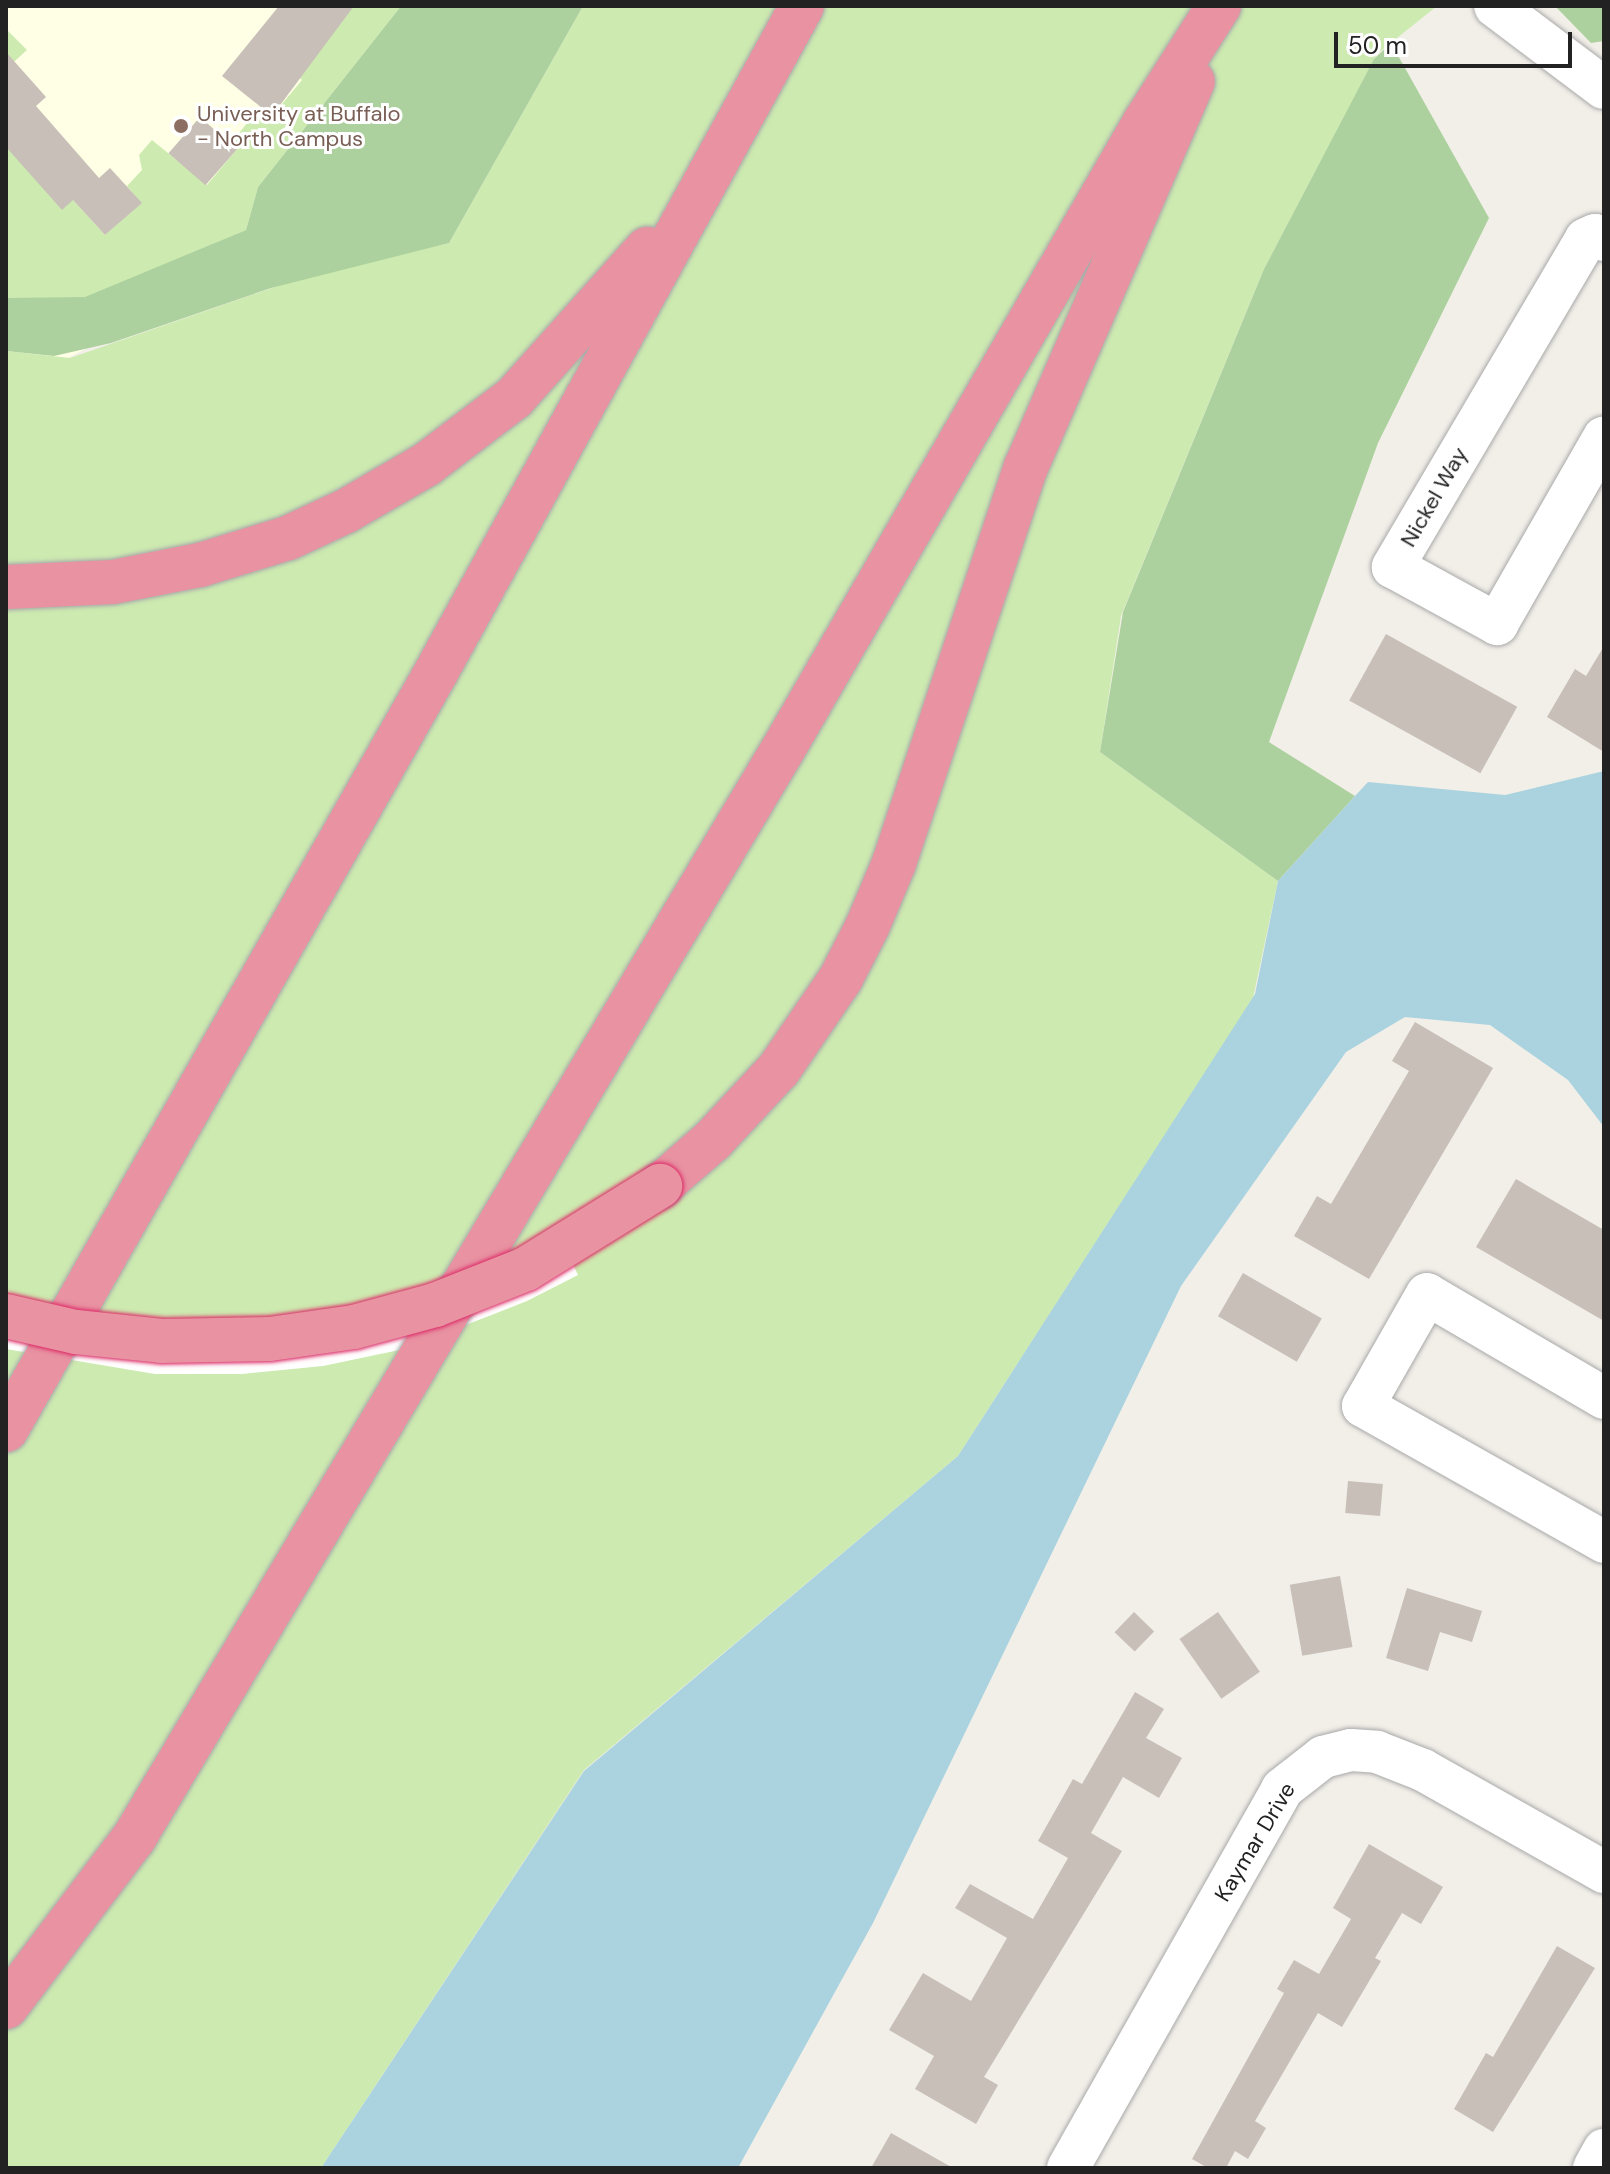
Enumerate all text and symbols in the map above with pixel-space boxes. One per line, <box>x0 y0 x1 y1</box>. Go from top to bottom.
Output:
scale bar <box>1338 16 1576 66</box>
text: 50 m <box>1348 30 1407 61</box>
place label: University at Buffalo - North Campus <box>197 100 400 152</box>
marker: University at Buffalo - North Campus <box>172 117 190 135</box>
street label: Nickel Way <box>1395 442 1473 552</box>
street label: Kaymar Drive <box>1209 1778 1301 1906</box>

